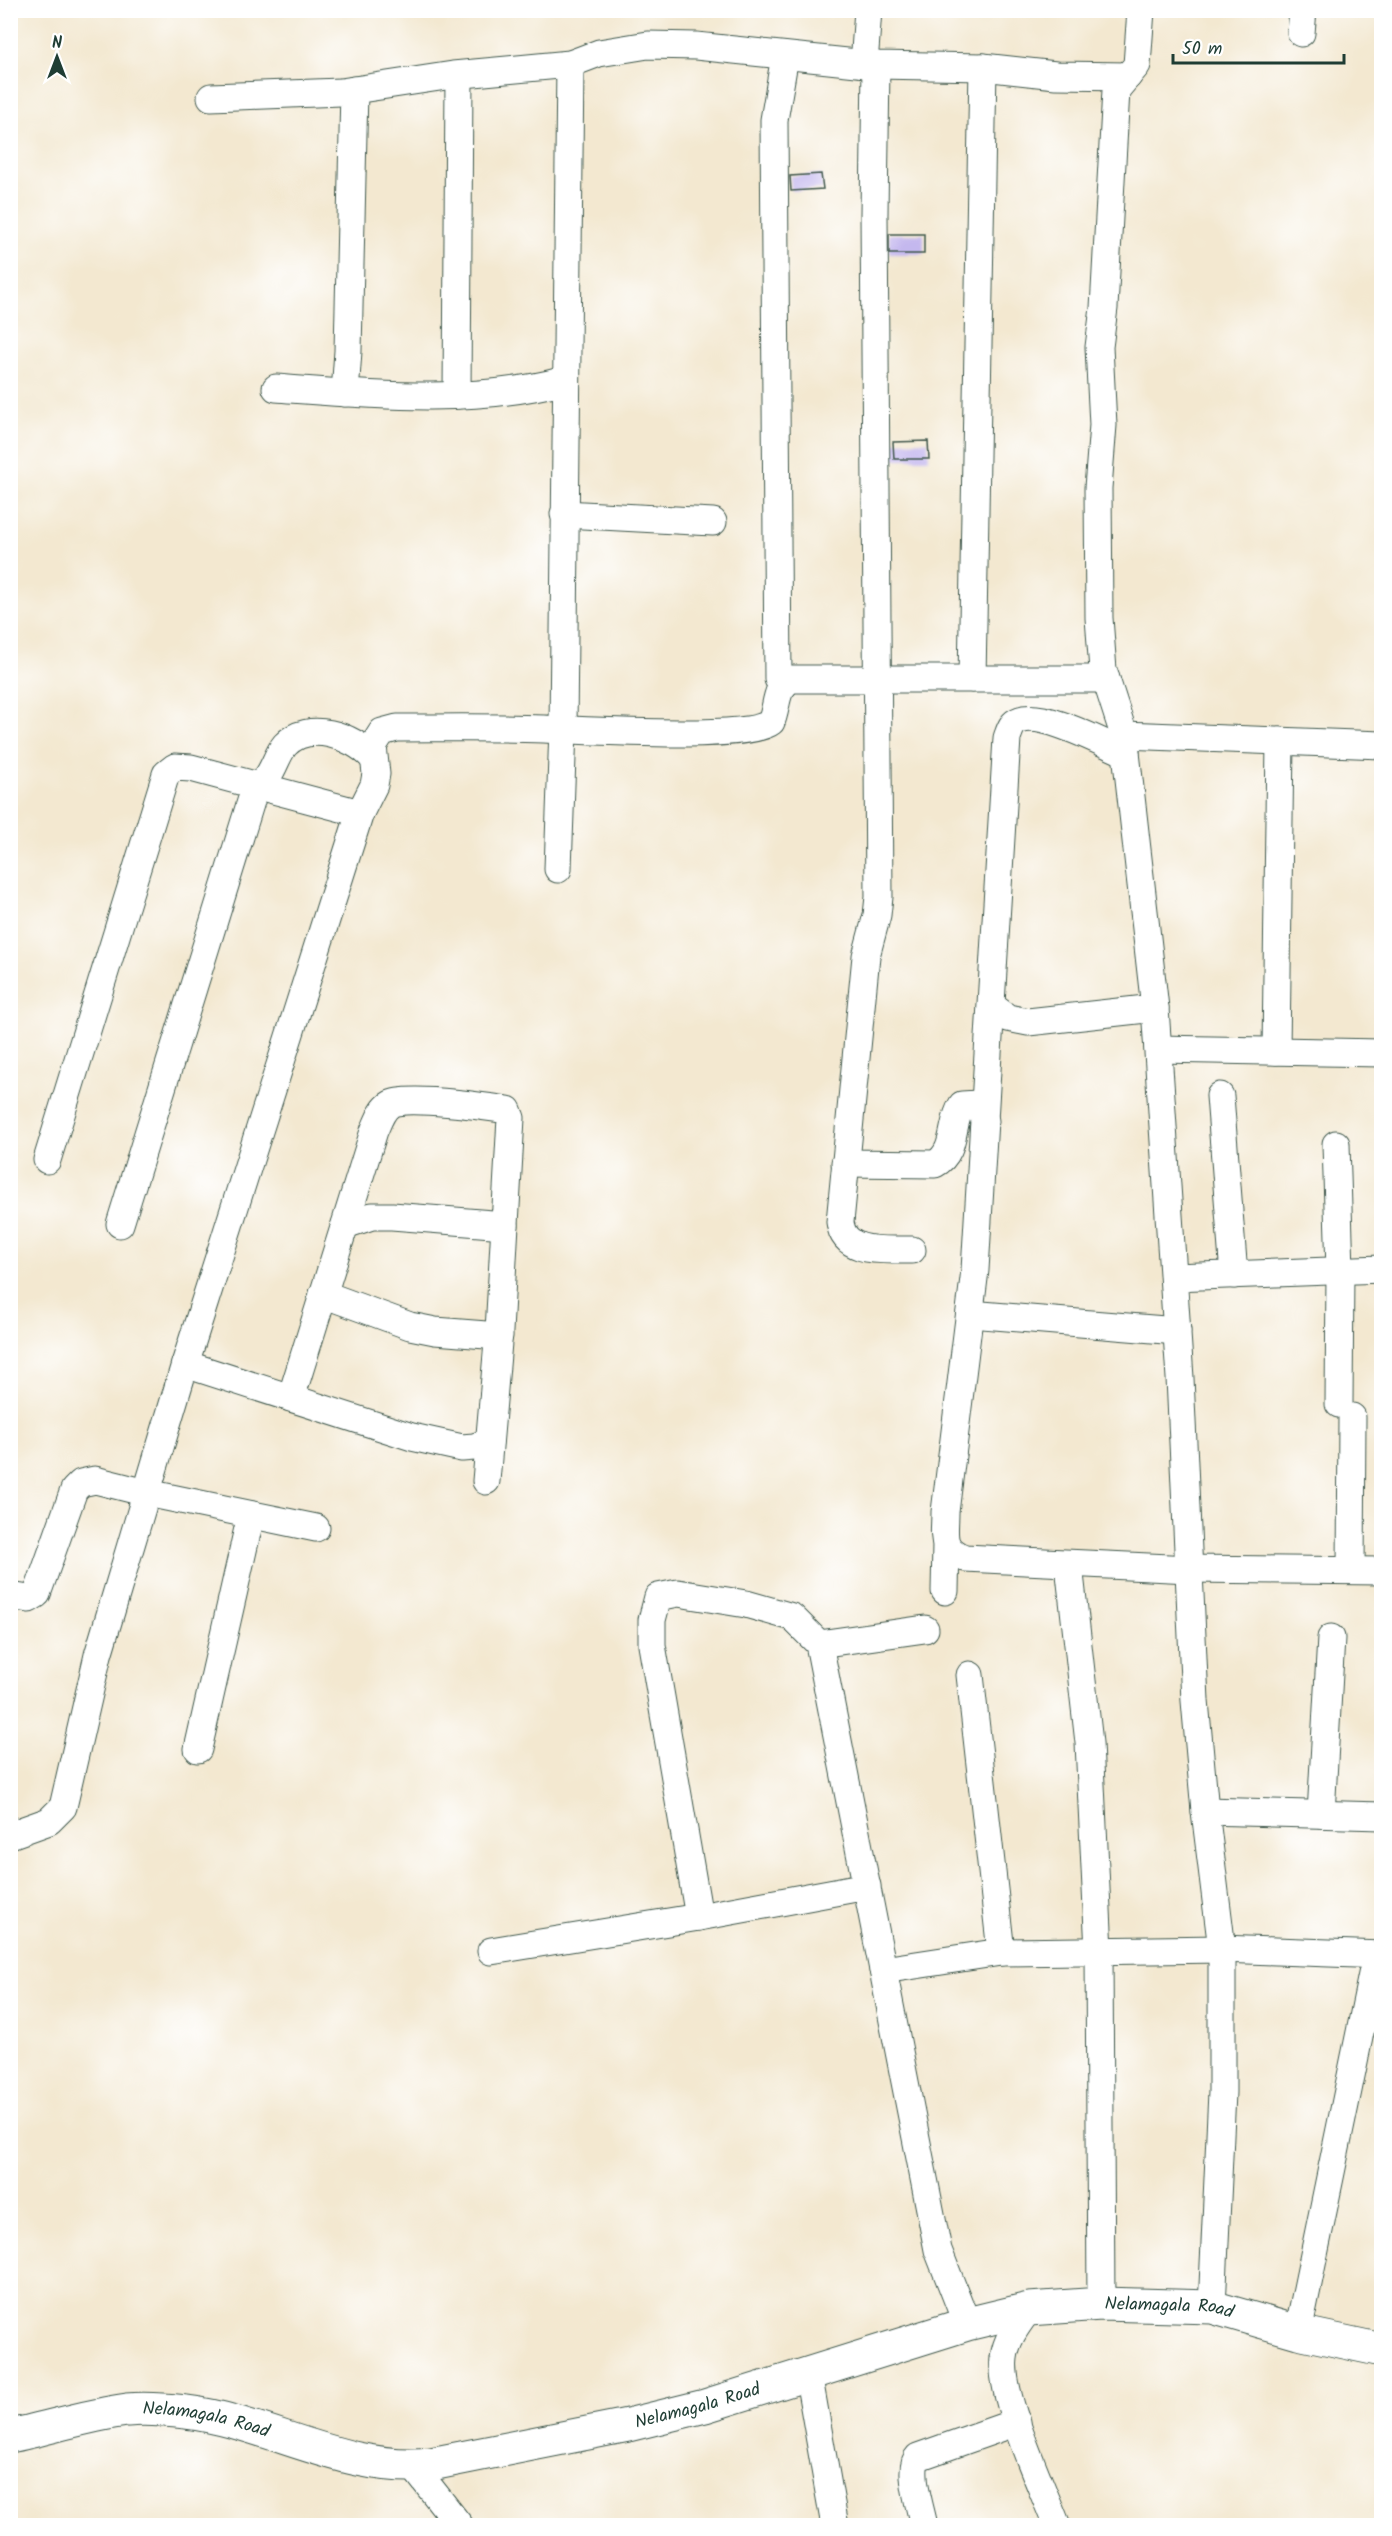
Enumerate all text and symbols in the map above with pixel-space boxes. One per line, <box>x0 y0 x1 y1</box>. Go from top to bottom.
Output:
north arrow <box>27 27 87 87</box>
scale bar <box>1173 27 1344 65</box>
text: N <box>52 31 62 56</box>
text: 50 m <box>1182 35 1222 64</box>
street label: Nelamagala Road <box>1104 2290 1238 2327</box>
street label: Nelamagala Road <box>632 2375 765 2437</box>
street label: Nelamagala Road <box>142 2395 274 2446</box>

